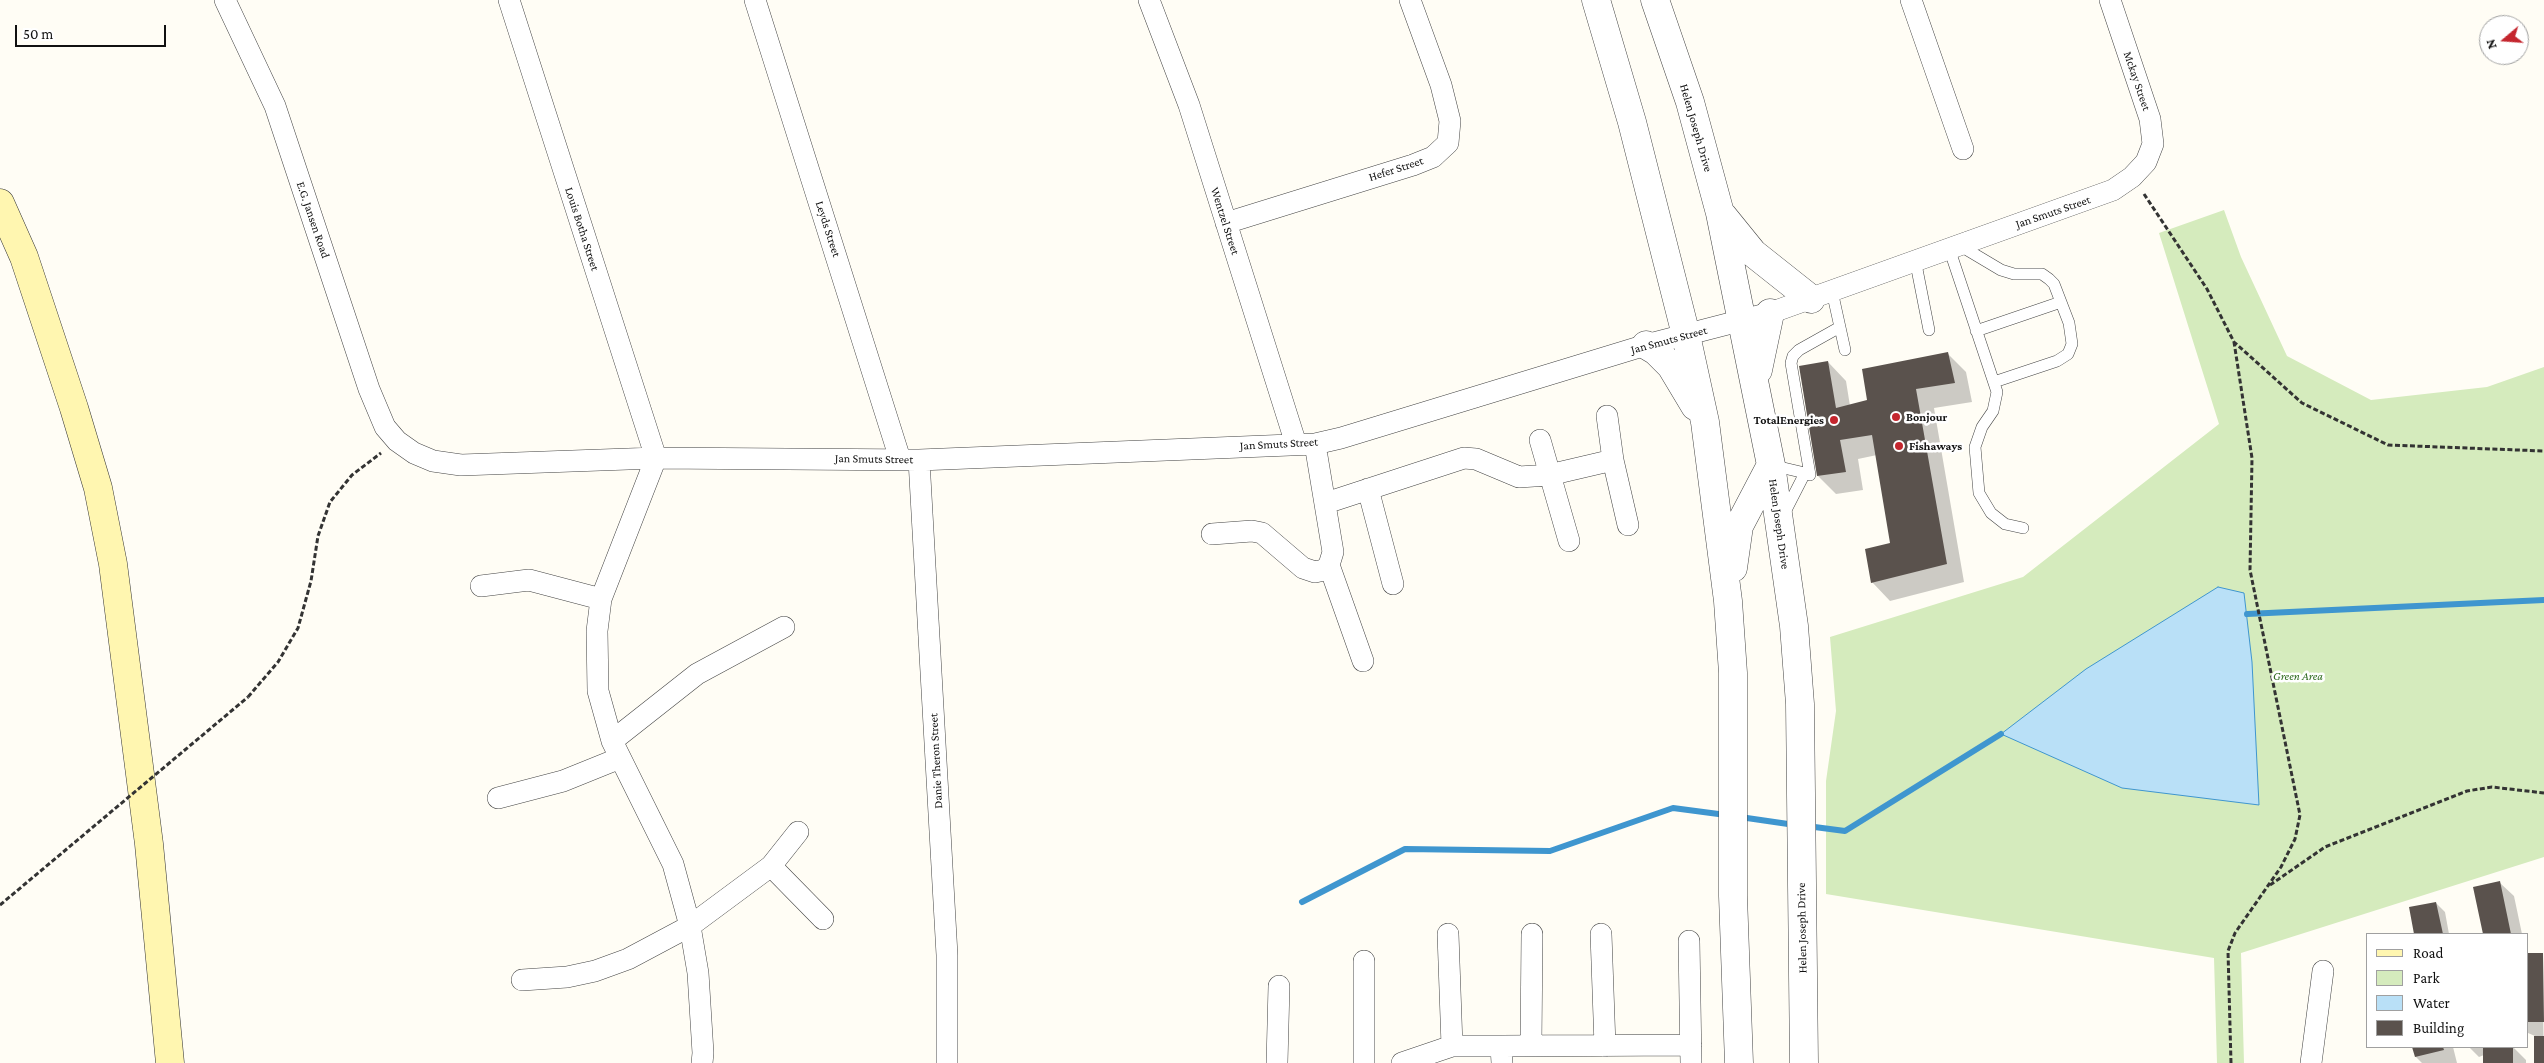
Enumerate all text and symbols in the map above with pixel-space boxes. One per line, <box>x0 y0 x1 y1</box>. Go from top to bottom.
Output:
scale bar <box>18 15 169 47</box>
north arrow <box>2479 15 2529 65</box>
text: 50 m <box>23 26 53 42</box>
text: N <box>2482 37 2500 51</box>
street label: Mckay Street <box>2120 49 2154 113</box>
street label: Helen Joseph Drive <box>1677 82 1715 174</box>
street label: Hefer Street <box>1367 153 1425 185</box>
street label: E.G. Jansen Road <box>293 180 333 260</box>
street label: Louis Botha Street <box>562 185 602 273</box>
street label: Wentzel Street <box>1207 185 1243 257</box>
street label: Jan Smuts Street <box>2014 192 2092 232</box>
street label: Leyds Street <box>812 199 844 259</box>
street label: Jan Smuts Street <box>1629 323 1709 357</box>
place label: Bonjour <box>1906 410 1947 424</box>
marker: Bonjour <box>1890 411 1902 423</box>
place label: TotalEnergies <box>1754 413 1824 427</box>
marker: TotalEnergies <box>1828 414 1840 426</box>
street label: Jan Smuts Street <box>1240 435 1318 453</box>
place label: Fishaways <box>1909 439 1962 453</box>
marker: Fishaways <box>1893 440 1905 452</box>
street label: Jan Smuts Street <box>835 451 913 467</box>
street label: Helen Joseph Drive <box>1766 478 1792 570</box>
park label: Green Area <box>2273 669 2323 683</box>
street label: Danie Theron Street <box>926 713 946 809</box>
street label: Helen Joseph Drive <box>1794 882 1810 974</box>
legend <box>2366 933 2529 1048</box>
text: Road <box>2413 945 2443 961</box>
text: Park <box>2413 970 2440 986</box>
text: Water <box>2413 995 2450 1011</box>
text: Building <box>2413 1020 2464 1036</box>

